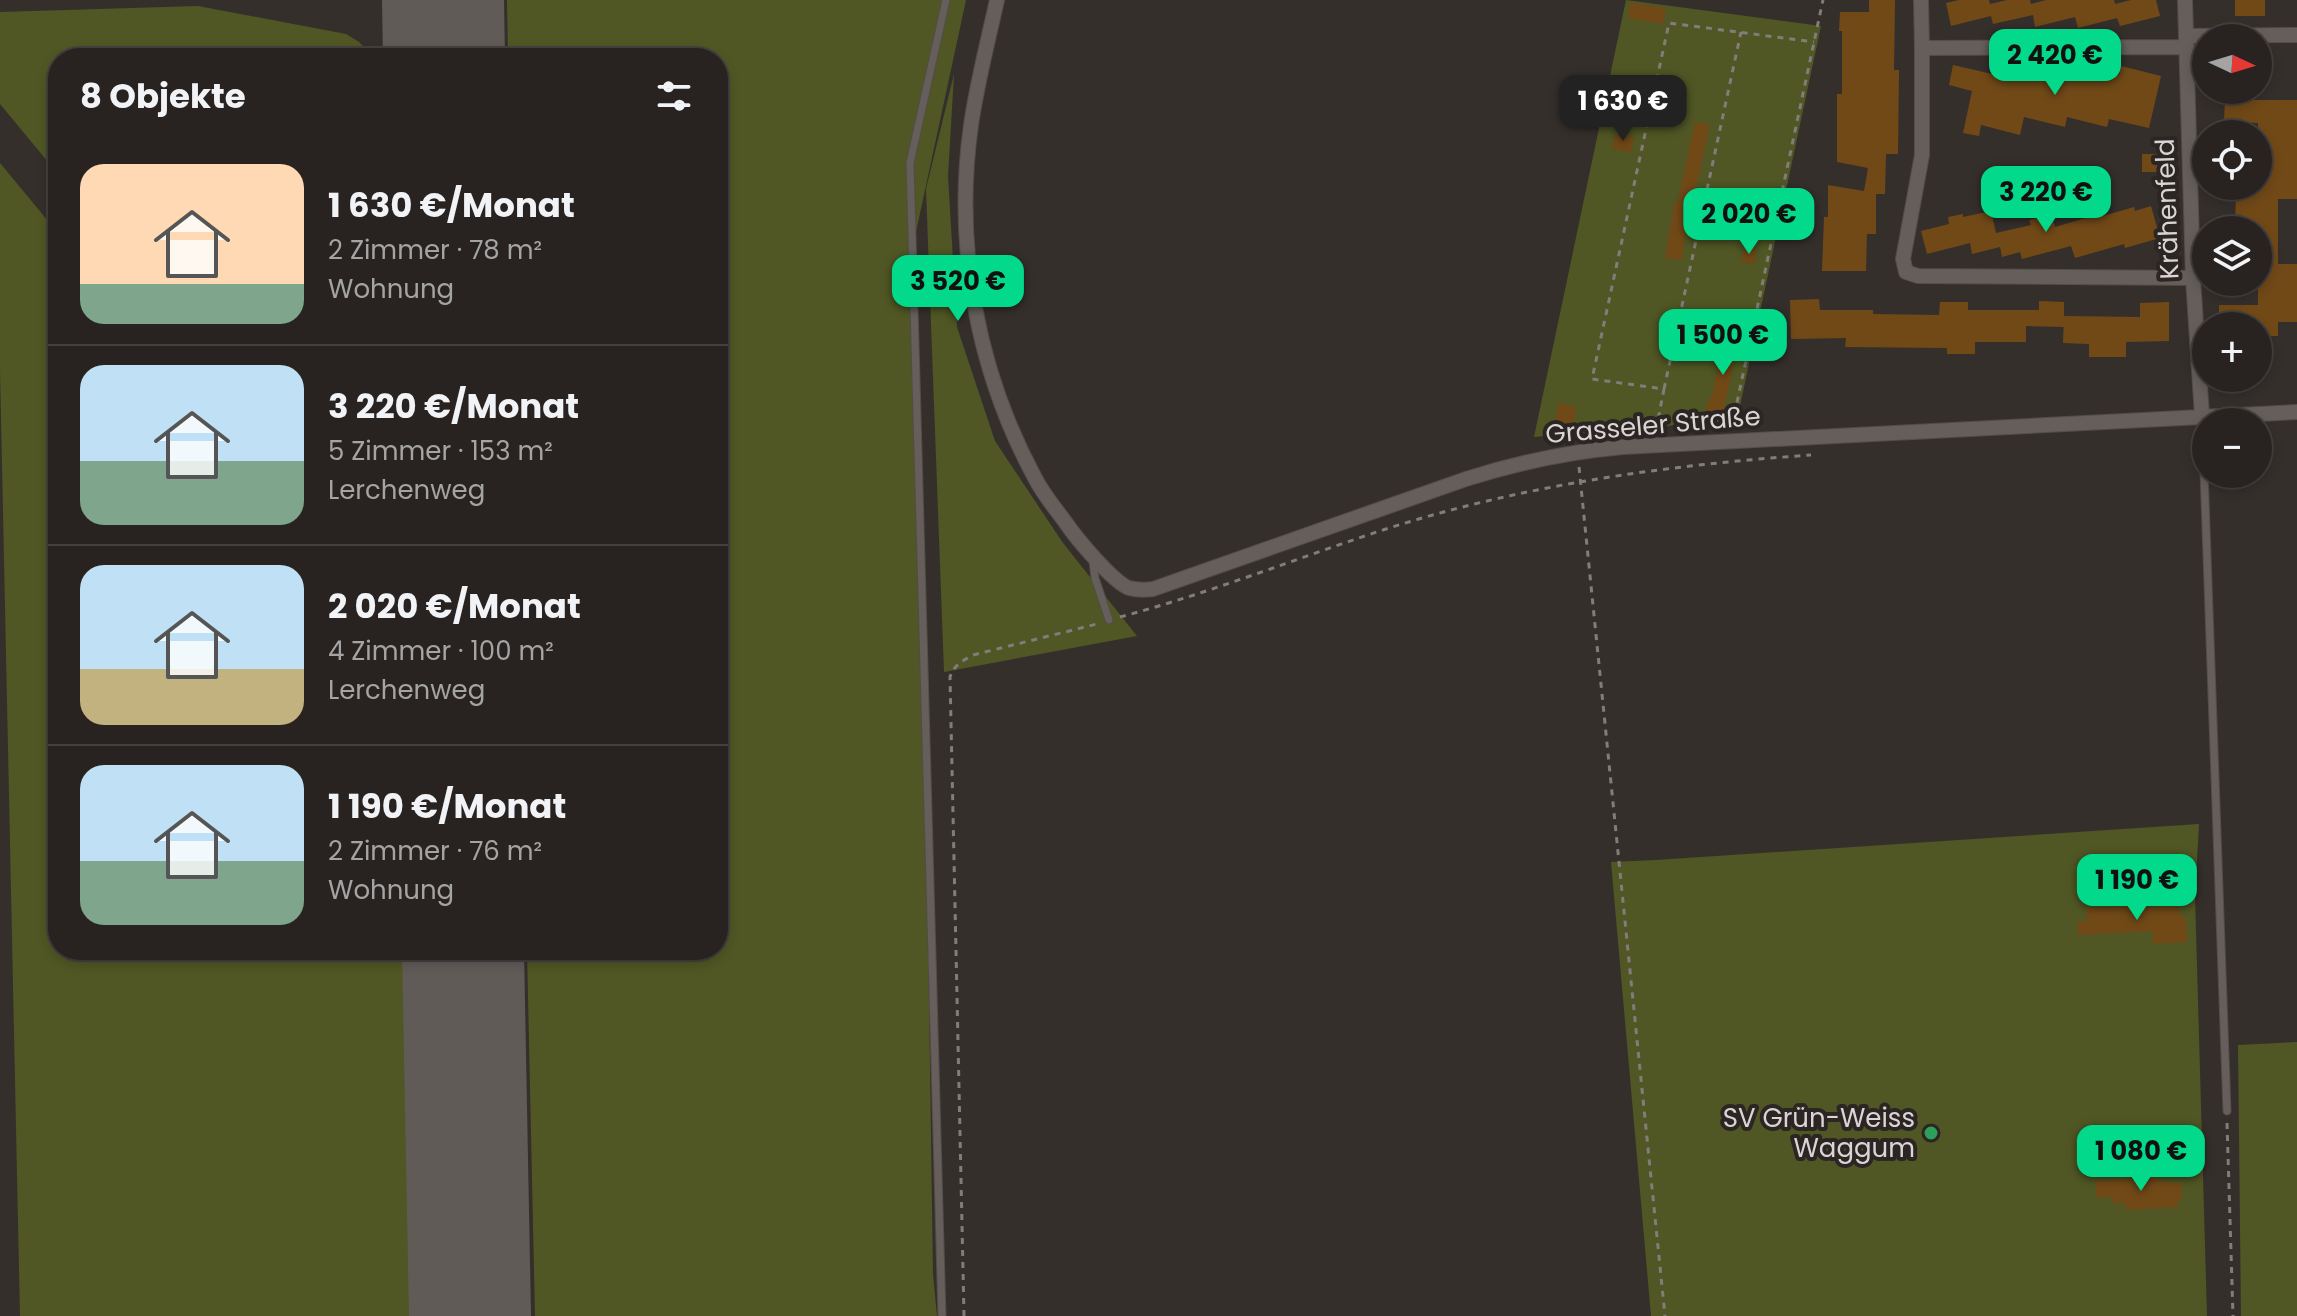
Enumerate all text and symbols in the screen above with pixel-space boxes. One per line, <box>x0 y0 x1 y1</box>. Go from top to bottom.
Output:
north arrow <box>2192 24 2272 104</box>
map controls <box>2192 24 2272 488</box>
pin: 2 420 € <box>1981 29 2129 97</box>
text: 2 420 € <box>2007 37 2103 73</box>
text: 8 Objekte <box>80 72 246 120</box>
icon: filters <box>652 74 696 118</box>
pin: 1 630 € <box>1549 75 1697 143</box>
text: 1 630 € <box>1578 83 1668 119</box>
button: locate <box>2192 120 2272 200</box>
street label: Krähenfeld <box>2147 138 2187 280</box>
pin: 3 220 € <box>1972 166 2120 234</box>
text: 3 220 € <box>1999 174 2093 210</box>
text: 1 630 €/Monat <box>328 181 575 229</box>
pin: 2 020 € <box>1675 188 1823 256</box>
icon: home <box>144 196 240 292</box>
text: 2 020 € <box>1701 196 1797 232</box>
button: layers <box>2192 216 2272 296</box>
text: 2 Zimmer · 78 m² <box>328 232 542 268</box>
pin: 3 520 € <box>884 255 1032 323</box>
text: 3 520 € <box>910 263 1006 299</box>
text: Wohnung <box>328 271 454 307</box>
pin: 1 500 € <box>1649 309 1797 377</box>
button: + <box>2192 312 2272 392</box>
text: 1 500 € <box>1677 317 1769 353</box>
text: 3 220 €/Monat <box>328 382 579 430</box>
icon: home <box>144 397 240 493</box>
street label: Grasseler Straße <box>1544 398 1762 452</box>
button: − <box>2192 408 2272 488</box>
text: 5 Zimmer · 153 m² <box>328 433 553 469</box>
text: Lerchenweg <box>328 472 485 508</box>
text: 2 020 €/Monat <box>328 582 581 630</box>
icon: home <box>144 597 240 693</box>
text: 4 Zimmer · 100 m² <box>328 633 554 669</box>
text: Lerchenweg <box>328 672 485 708</box>
text: 1 190 €/Monat <box>328 782 566 830</box>
icon: home <box>144 797 240 893</box>
text: 2 Zimmer · 76 m² <box>328 833 542 869</box>
pin: 1 190 € <box>2063 854 2211 922</box>
text: 1 190 € <box>2095 862 2179 898</box>
text: Wohnung <box>328 872 454 908</box>
place label: SV Grün-Weiss Waggum <box>1723 1100 1915 1166</box>
marker: SV Grün-Weiss Waggum <box>1922 1124 1940 1142</box>
pin: 1 080 € <box>2067 1125 2215 1193</box>
text: 1 080 € <box>2095 1133 2187 1169</box>

